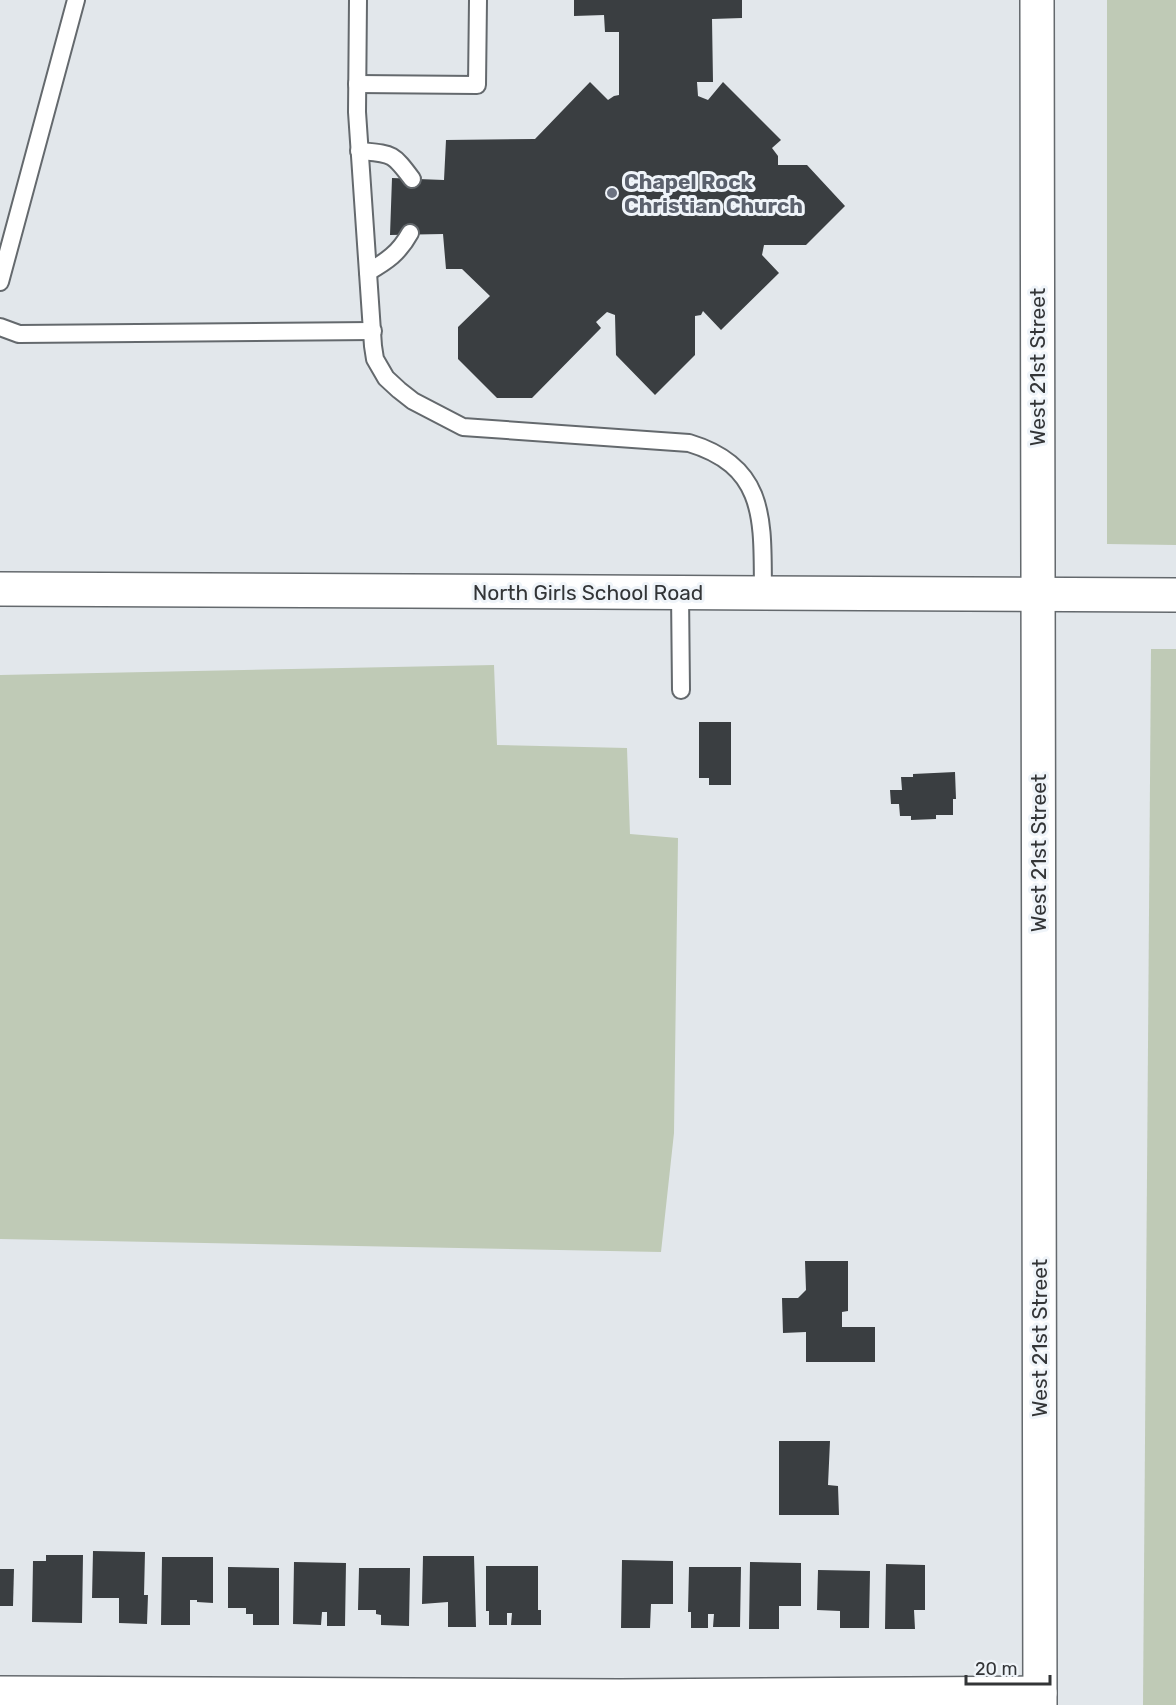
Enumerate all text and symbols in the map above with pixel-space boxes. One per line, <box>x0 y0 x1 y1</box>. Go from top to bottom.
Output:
place label: Chapel Rock Christian Church <box>624 169 803 218</box>
marker: Chapel Rock Christian Church <box>605 186 619 200</box>
street label: West 21st Street <box>1025 288 1050 446</box>
street label: North Girls School Road <box>473 580 703 605</box>
street label: West 21st Street <box>1026 774 1051 932</box>
street label: West 21st Street <box>1027 1259 1052 1417</box>
scale bar <box>966 1648 1050 1686</box>
text: 20 m <box>975 1658 1017 1680</box>

